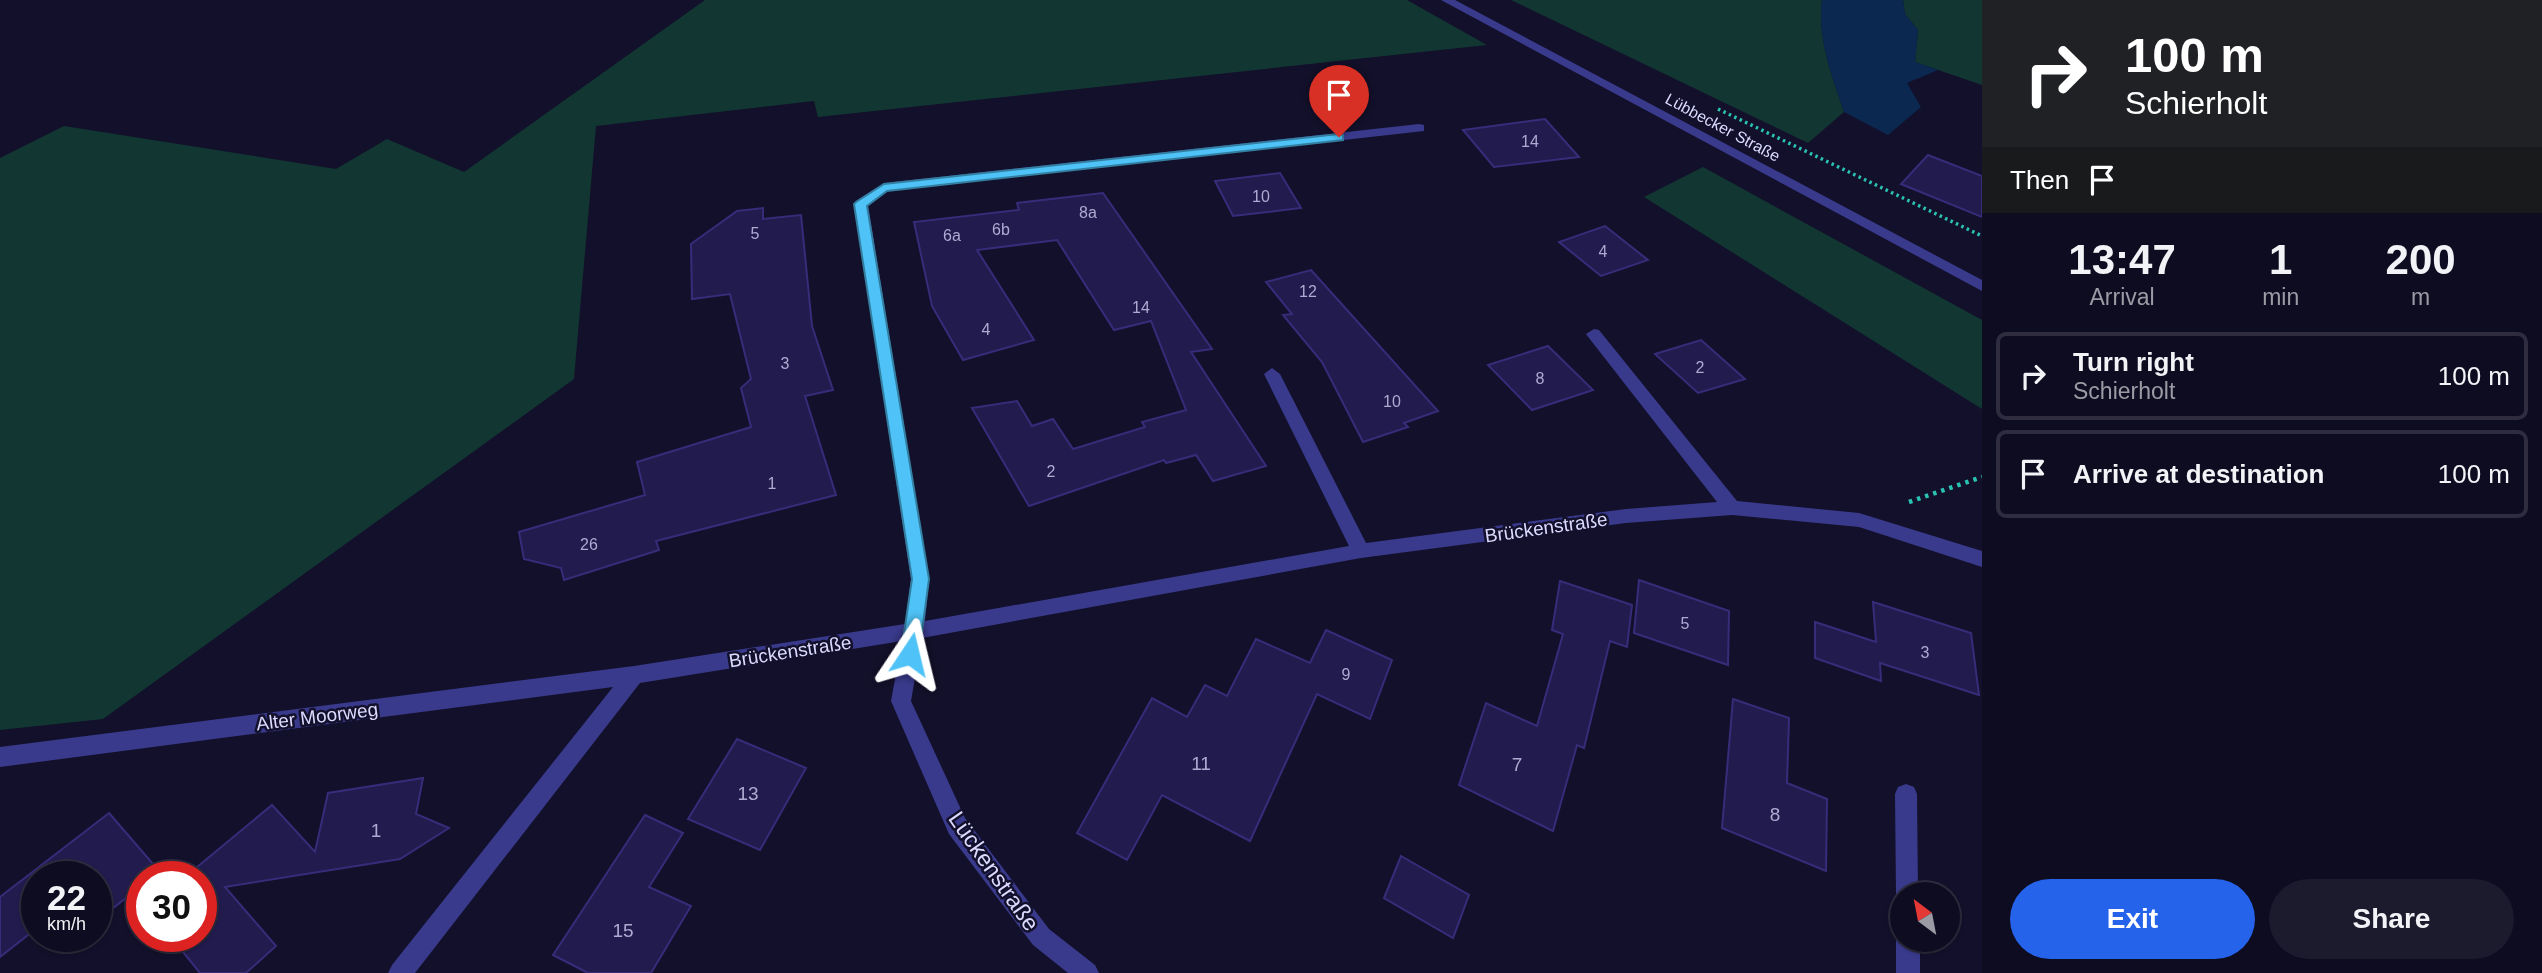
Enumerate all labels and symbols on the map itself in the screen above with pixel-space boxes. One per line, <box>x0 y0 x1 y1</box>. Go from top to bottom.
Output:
pin <box>1309 65 1369 137</box>
street label: Lübbecker Straße <box>1663 90 1783 165</box>
house number: 14 <box>1521 133 1539 150</box>
house number: 10 <box>1252 188 1270 205</box>
house number: 8a <box>1079 204 1097 221</box>
house number: 6b <box>992 221 1010 238</box>
house number: 5 <box>751 225 760 242</box>
house number: 6a <box>943 227 961 244</box>
house number: 4 <box>1599 243 1608 260</box>
house number: 12 <box>1299 283 1317 300</box>
house number: 14 <box>1132 299 1150 316</box>
house number: 4 <box>982 321 991 338</box>
house number: 3 <box>781 355 790 372</box>
house number: 2 <box>1696 359 1705 376</box>
house number: 8 <box>1536 370 1545 387</box>
house number: 10 <box>1383 393 1401 410</box>
house number: 2 <box>1047 463 1056 480</box>
house number: 1 <box>768 475 777 492</box>
street label: Brückenstraße <box>1483 509 1609 546</box>
house number: 26 <box>580 536 598 553</box>
house number: 5 <box>1681 615 1690 632</box>
position arrow <box>873 617 947 691</box>
street label: Brückenstraße <box>727 631 853 672</box>
house number: 3 <box>1921 644 1930 661</box>
house number: 9 <box>1342 666 1351 683</box>
street label: Alter Moorweg <box>255 699 379 734</box>
house number: 11 <box>1191 753 1211 774</box>
house number: 7 <box>1512 754 1522 775</box>
house number: 13 <box>737 783 759 804</box>
house number: 8 <box>1770 804 1780 825</box>
street label: Lückenstraße <box>943 806 1045 936</box>
house number: 1 <box>371 820 381 841</box>
speed limit sign: 30 <box>126 861 217 952</box>
north arrow <box>1890 882 1960 952</box>
house number: 15 <box>612 920 634 941</box>

